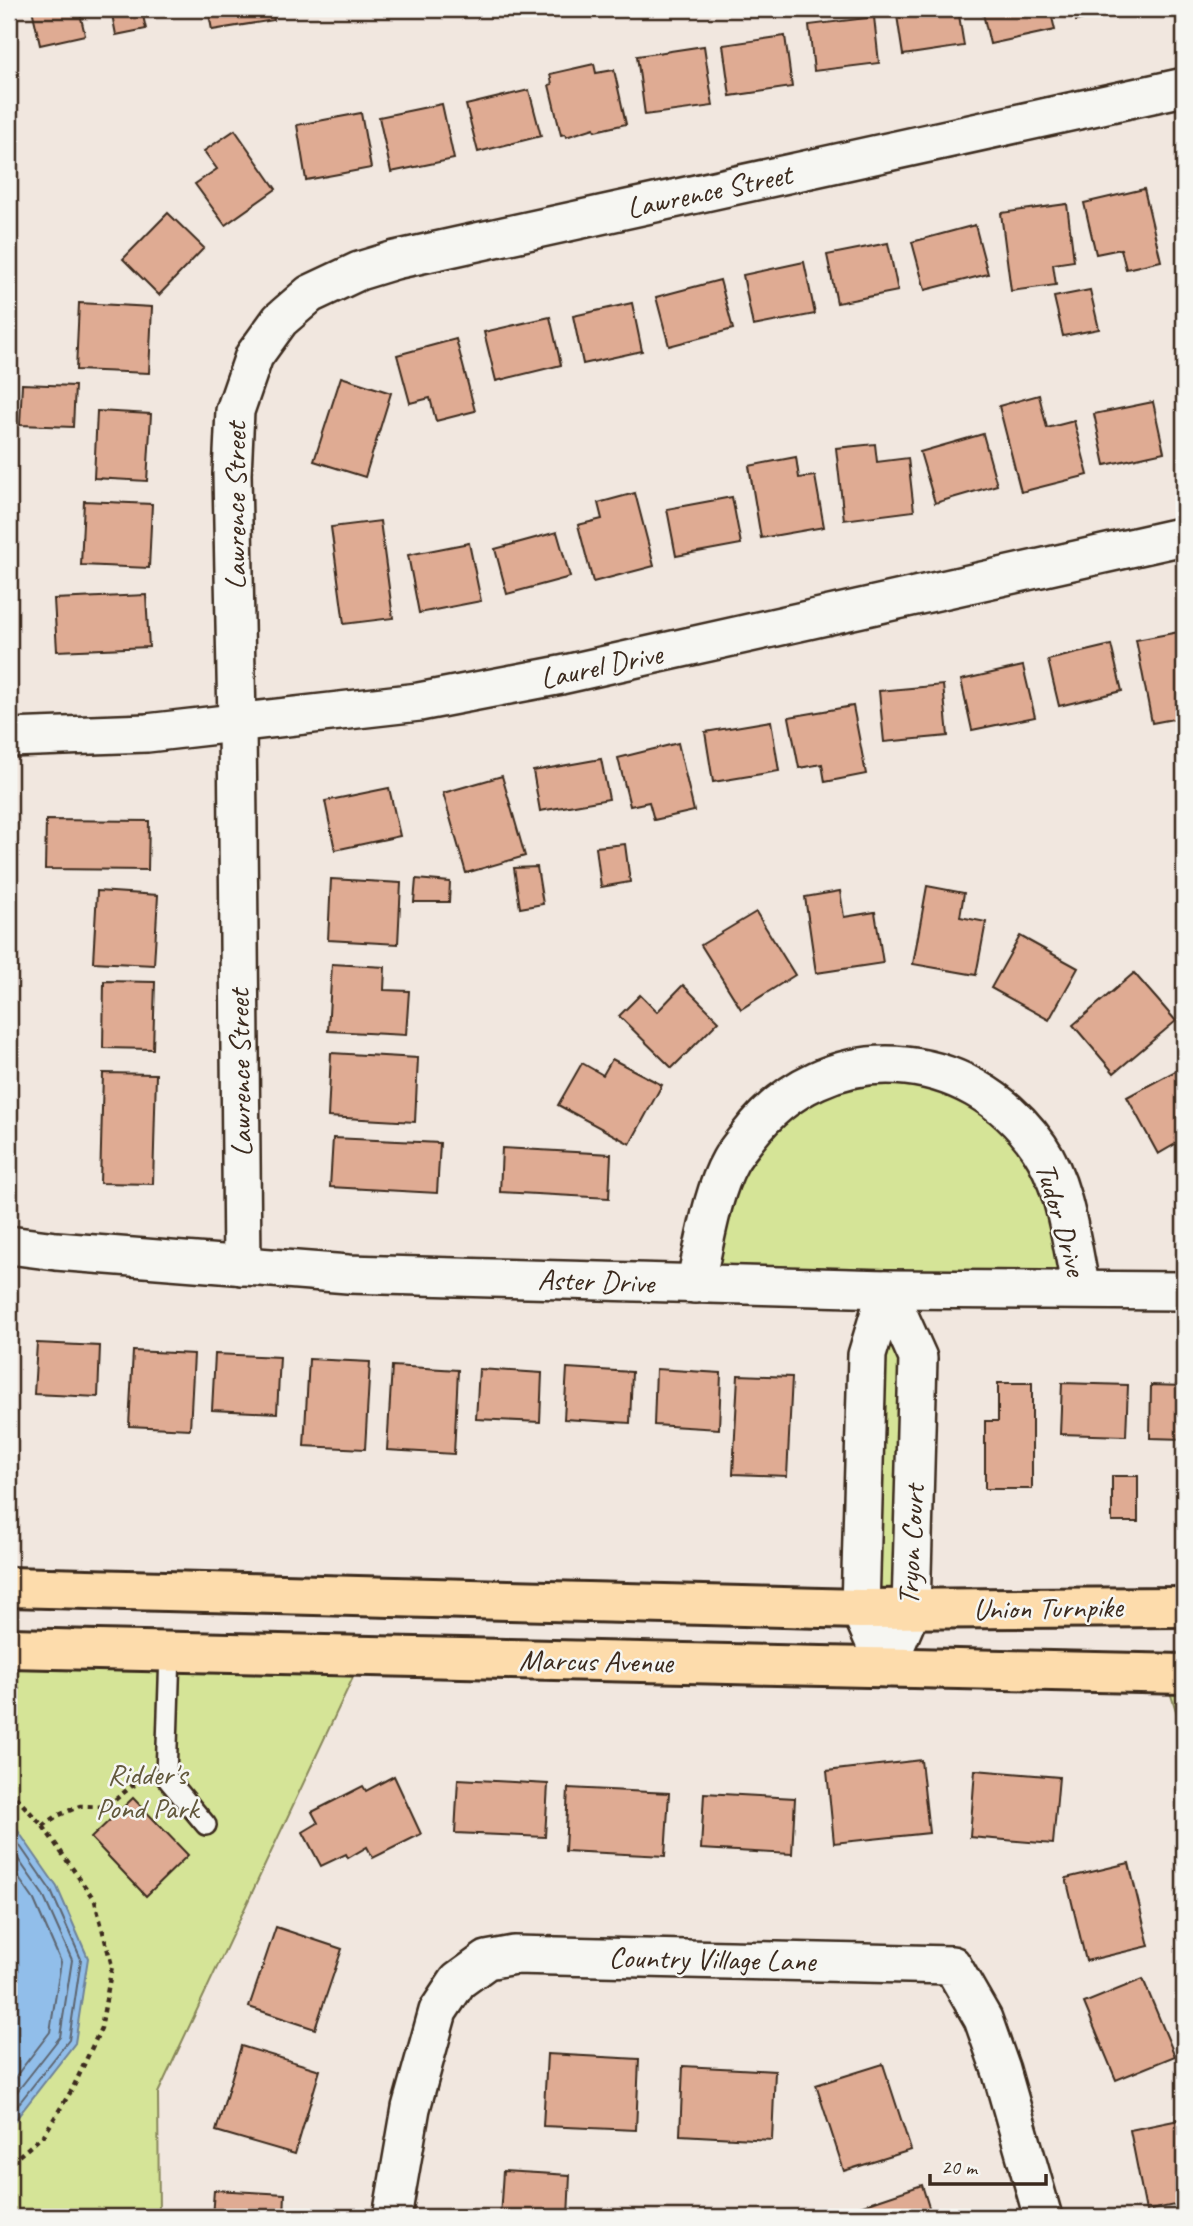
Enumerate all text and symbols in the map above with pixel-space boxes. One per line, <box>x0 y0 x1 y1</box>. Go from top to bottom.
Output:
street label: Lawrence Street <box>623 154 798 227</box>
street label: Lawrence Street <box>216 419 254 590</box>
street label: Laurel Drive <box>537 634 668 697</box>
street label: Lawrence Street <box>219 986 260 1157</box>
street label: Tudor Drive <box>1027 1158 1096 1282</box>
street label: Aster Drive <box>537 1260 657 1302</box>
street label: Tryon Court <box>889 1481 933 1606</box>
street label: Union Turnpike <box>973 1588 1125 1628</box>
street label: Marcus Avenue <box>519 1641 675 1681</box>
park label: Ridder's Pond Park <box>96 1755 200 1827</box>
street label: Country Village Lane <box>608 1938 818 1980</box>
scale bar <box>930 2142 1046 2186</box>
text: 20 m <box>941 2154 979 2180</box>

